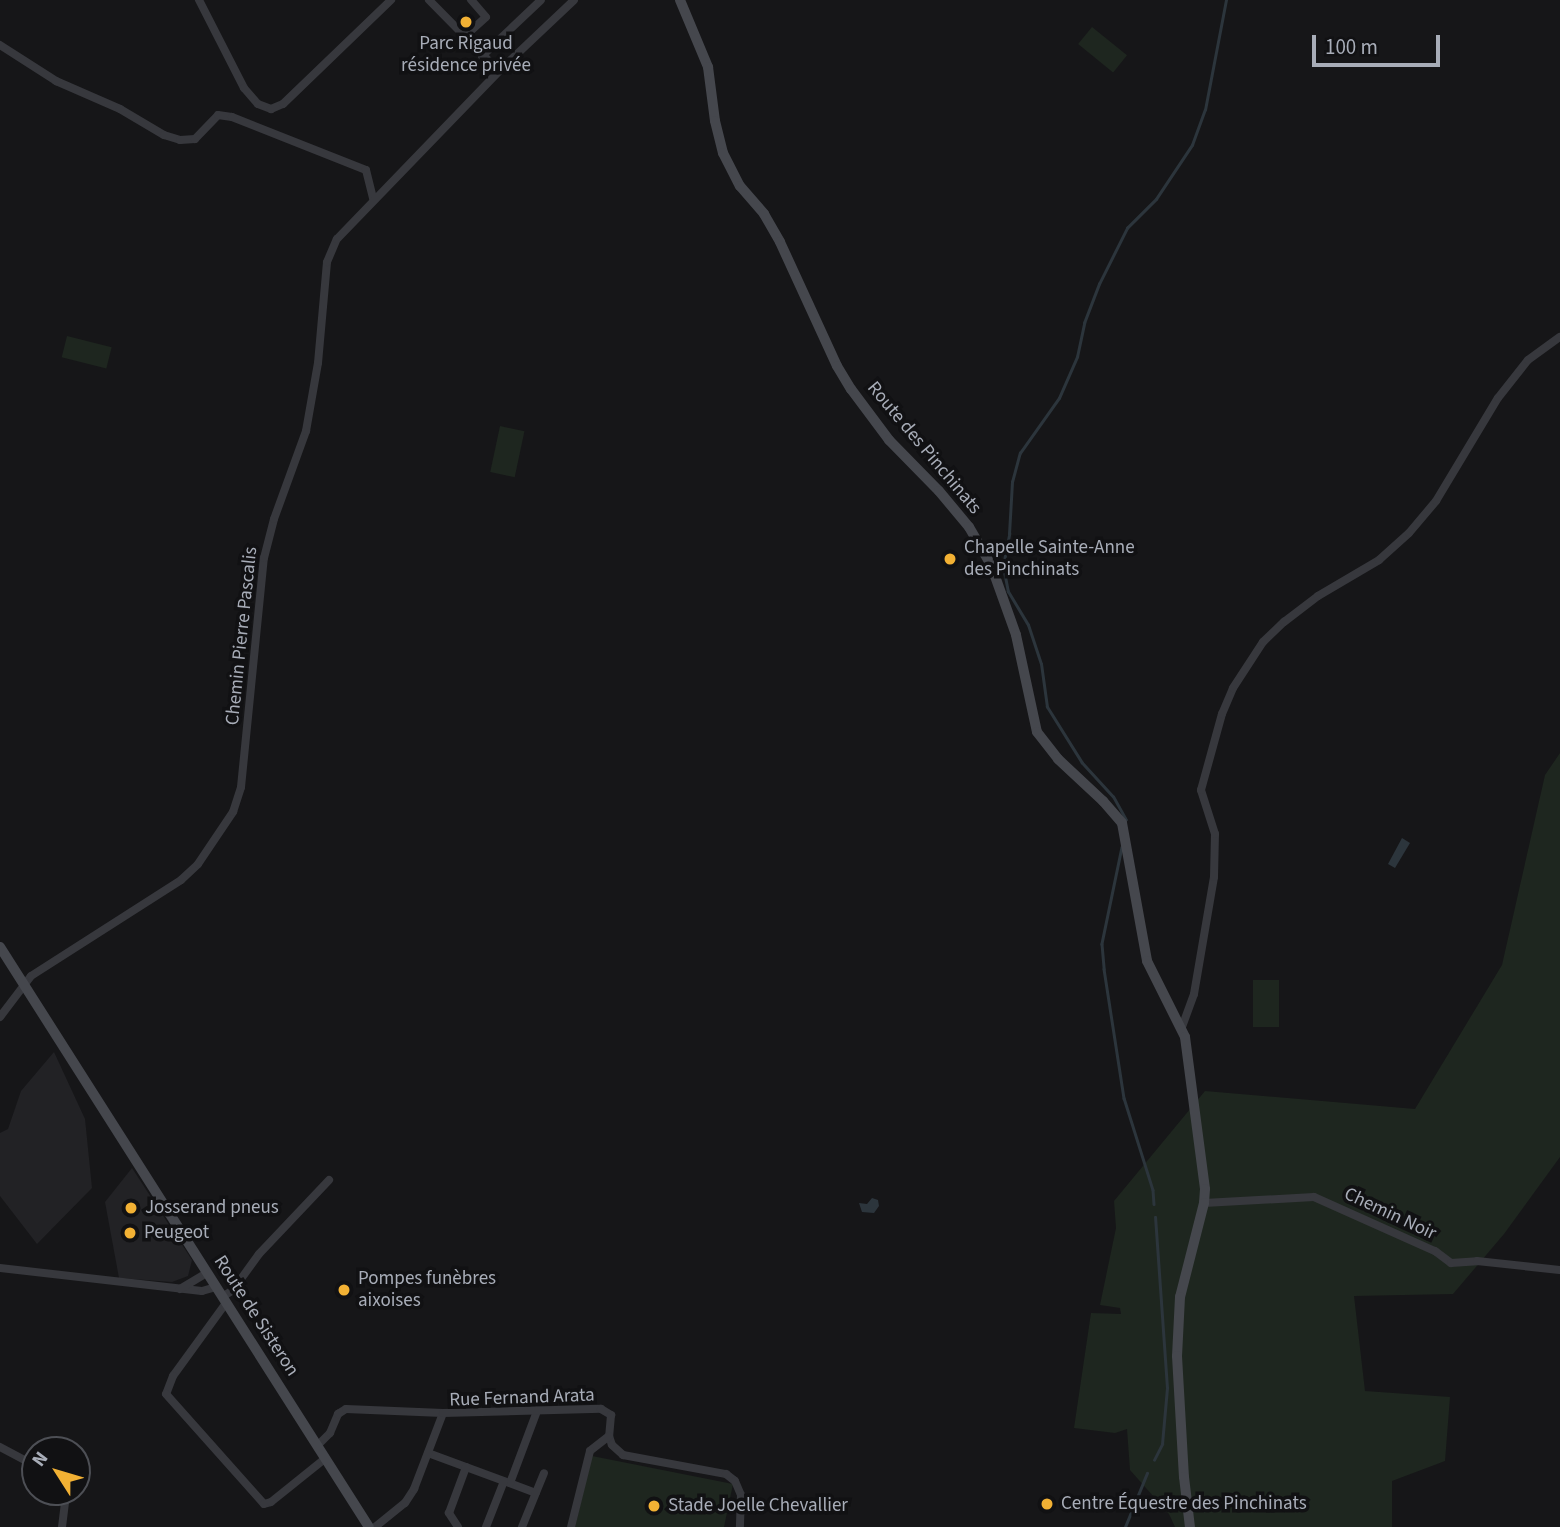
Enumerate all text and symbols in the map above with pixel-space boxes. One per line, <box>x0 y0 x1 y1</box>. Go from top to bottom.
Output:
marker: Parc Rigaud résidence privée <box>458 14 474 30</box>
scale bar <box>1315 21 1443 65</box>
text: 100 m <box>1325 32 1378 62</box>
place label: Parc Rigaud résidence privée <box>401 33 531 77</box>
street label: Route des Pinchinats <box>862 377 986 519</box>
place label: Chapelle Sainte-Anne des Pinchinats <box>964 537 1135 581</box>
street label: Chemin Pierre Pascalis <box>221 546 263 726</box>
marker: Chapelle Sainte-Anne des Pinchinats <box>942 551 958 567</box>
street label: Chemin Noir <box>1340 1183 1440 1245</box>
place label: Josserand pneus <box>145 1197 279 1219</box>
marker: Josserand pneus <box>123 1200 139 1216</box>
place label: Peugeot <box>144 1222 209 1244</box>
marker: Peugeot <box>122 1225 138 1241</box>
street label: Route de Sisteron <box>208 1251 304 1381</box>
place label: Pompes funèbres aixoises <box>358 1268 496 1312</box>
marker: Pompes funèbres aixoises <box>336 1282 352 1298</box>
street label: Rue Fernand Arata <box>449 1384 595 1412</box>
north arrow <box>21 1436 91 1506</box>
text: N <box>26 1446 55 1472</box>
place label: Centre Équestre des Pinchinats <box>1061 1493 1307 1515</box>
place label: Stade Joelle Chevallier <box>668 1495 848 1517</box>
marker: Centre Équestre des Pinchinats <box>1039 1496 1055 1512</box>
marker: Stade Joelle Chevallier <box>646 1498 662 1514</box>

